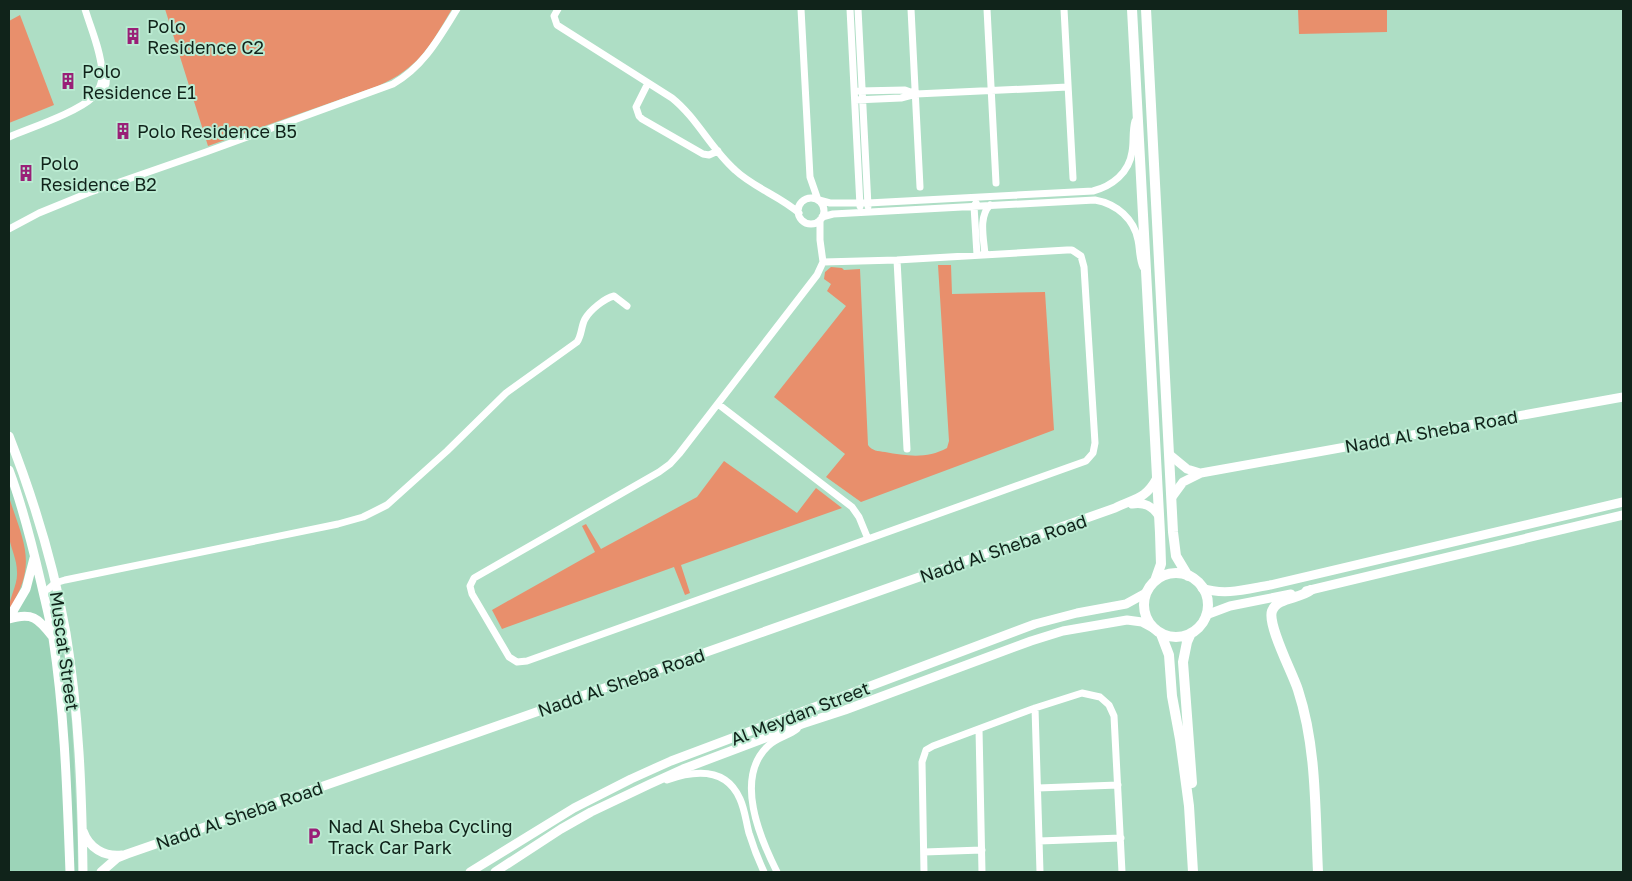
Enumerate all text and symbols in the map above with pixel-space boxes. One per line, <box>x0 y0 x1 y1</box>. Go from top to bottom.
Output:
place label: Polo Residence C2 <box>147 15 264 58</box>
building icon: Polo Residence C2 <box>123 26 143 46</box>
place label: Polo Residence E1 <box>82 60 196 103</box>
building icon: Polo Residence E1 <box>58 71 78 91</box>
place label: Polo Residence B5 <box>137 120 297 142</box>
building icon: Polo Residence B5 <box>113 121 133 141</box>
place label: Polo Residence B2 <box>40 152 157 195</box>
building icon: Polo Residence B2 <box>16 163 36 183</box>
street label: Nadd Al Sheba Road <box>1343 405 1519 457</box>
street label: Nadd Al Sheba Road <box>917 509 1089 587</box>
street label: Muscat Street <box>46 590 84 712</box>
street label: Nadd Al Sheba Road <box>535 643 707 721</box>
street label: Al Meydan Street <box>727 676 873 750</box>
street label: Nadd Al Sheba Road <box>153 776 325 854</box>
place label: Nad Al Sheba Cycling Track Car Park <box>328 815 513 858</box>
parking icon: Nad Al Sheba Cycling Track Car Park <box>304 826 324 846</box>

